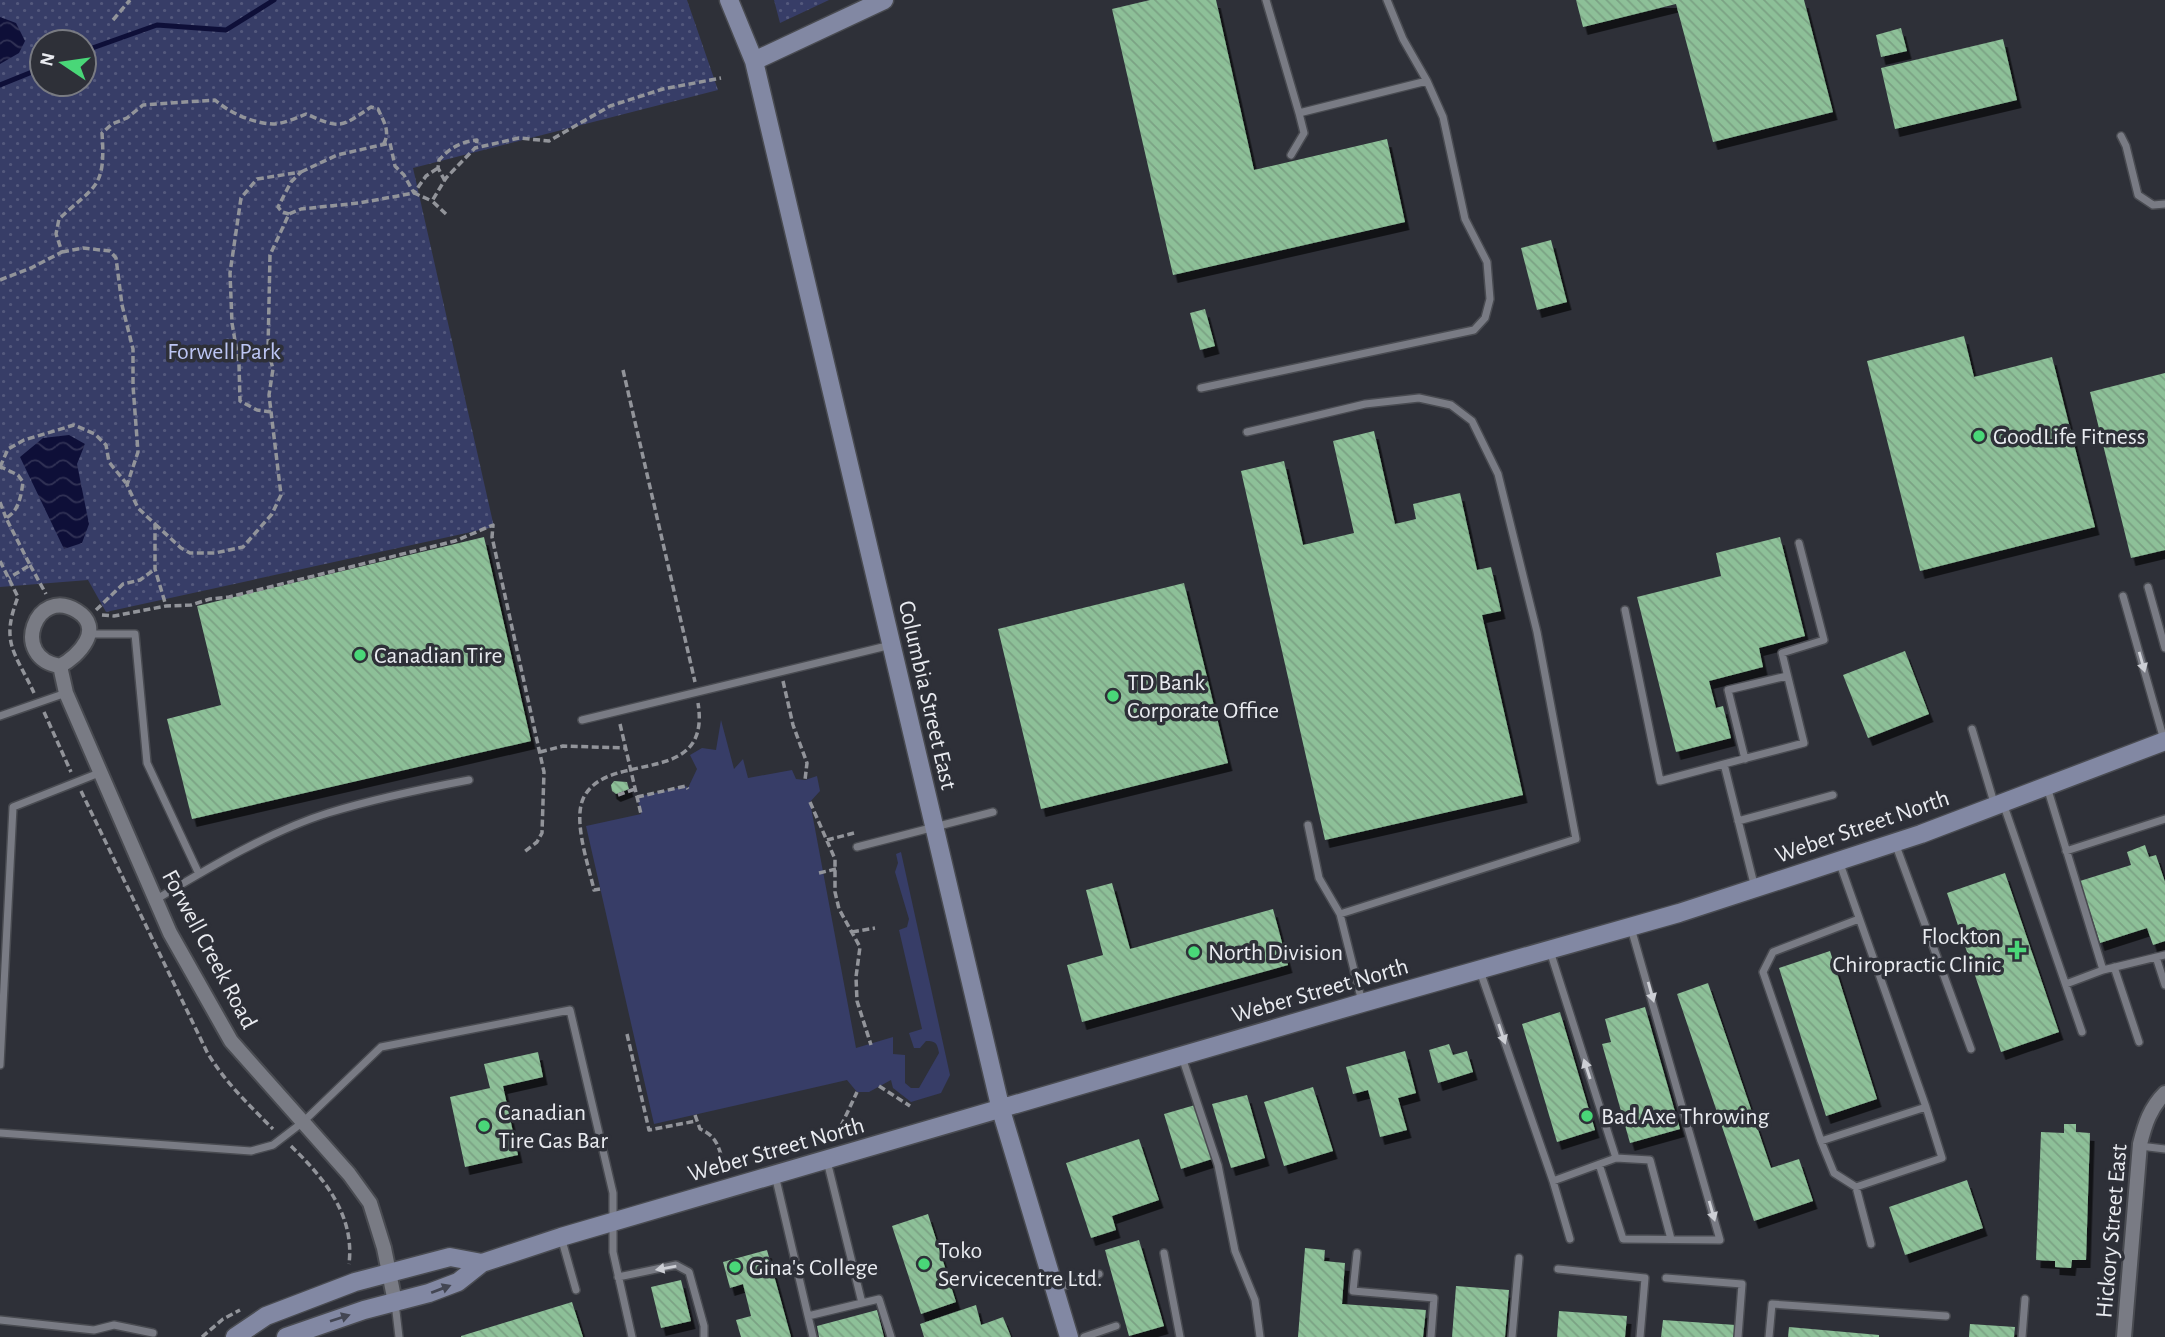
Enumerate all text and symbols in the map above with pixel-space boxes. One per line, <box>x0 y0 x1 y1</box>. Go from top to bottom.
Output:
north arrow <box>28 28 98 98</box>
text: N <box>37 51 59 68</box>
park label: Forwell Park <box>167 340 281 364</box>
place label: GoodLife Fitness <box>1993 425 2146 449</box>
marker: GoodLife Fitness <box>1971 428 1987 444</box>
street label: Columbia Street East <box>894 598 961 792</box>
place label: Canadian Tire <box>374 644 503 668</box>
marker: Canadian Tire <box>352 647 368 663</box>
one-way arrow <box>2137 652 2147 673</box>
place label: TD Bank Corporate Office <box>1127 671 1279 723</box>
marker: TD Bank Corporate Office <box>1105 688 1121 704</box>
street label: Weber Street North <box>1772 786 1952 868</box>
street label: Forwell Creek Road <box>157 866 261 1033</box>
place label: Flockton Chiropractic Clinic <box>1833 925 2001 977</box>
marker: Flockton Chiropractic Clinic <box>2007 940 2027 960</box>
place label: North Division <box>1208 941 1343 965</box>
marker: North Division <box>1186 944 1202 960</box>
street label: Weber Street North <box>1229 954 1411 1028</box>
one-way arrow <box>1646 982 1656 1003</box>
one-way arrow <box>1497 1024 1508 1045</box>
one-way arrow <box>1582 1059 1592 1080</box>
place label: Canadian Tire Gas Bar <box>498 1101 608 1153</box>
place label: Bad Axe Throwing <box>1601 1105 1770 1129</box>
marker: Bad Axe Throwing <box>1579 1108 1595 1124</box>
street label: Weber Street North <box>685 1113 867 1187</box>
marker: Canadian Tire Gas Bar <box>476 1118 492 1134</box>
street label: Hickory Street East <box>2092 1143 2132 1319</box>
one-way arrow <box>1707 1201 1717 1222</box>
place label: Toko Servicecentre Ltd. <box>938 1239 1103 1291</box>
place label: Gina's College <box>749 1256 878 1280</box>
marker: Toko Servicecentre Ltd. <box>916 1256 932 1272</box>
marker: Gina's College <box>727 1259 743 1275</box>
one-way arrow <box>655 1263 677 1274</box>
one-way arrow <box>431 1283 452 1294</box>
one-way arrow <box>330 1312 351 1322</box>

